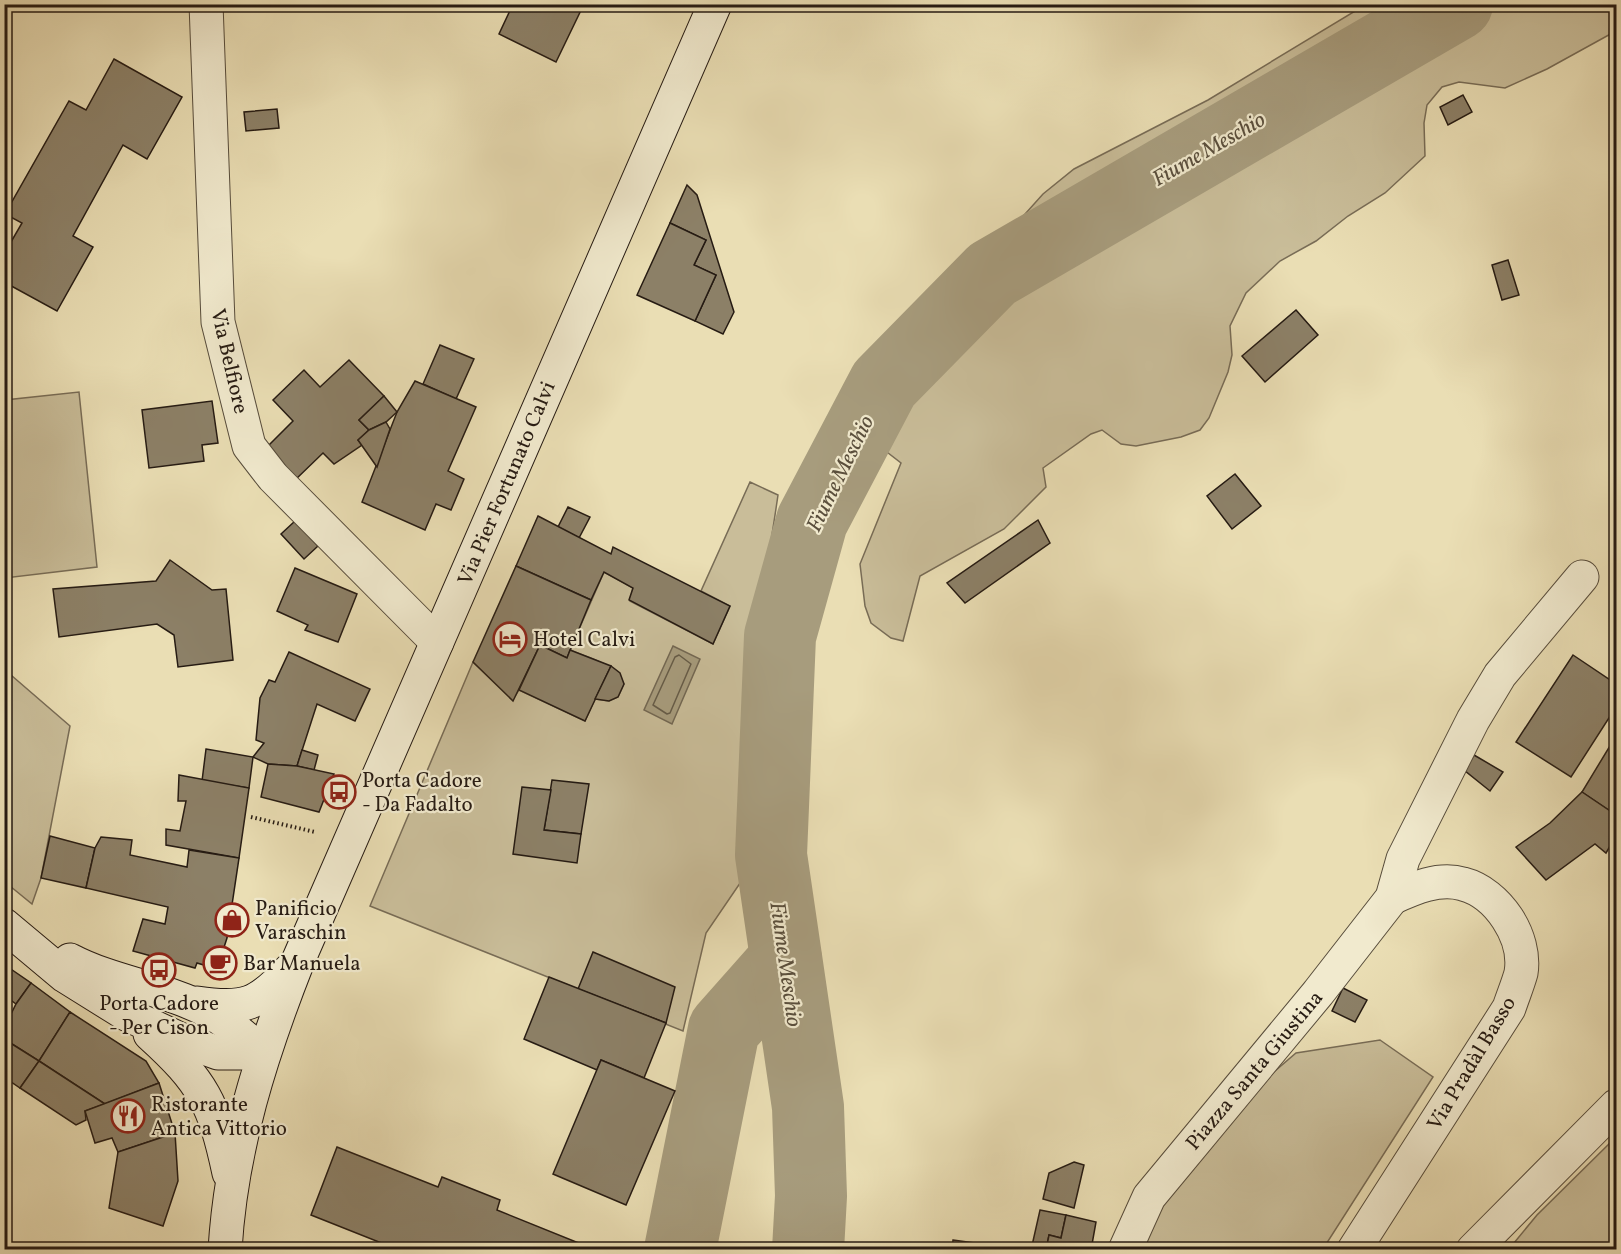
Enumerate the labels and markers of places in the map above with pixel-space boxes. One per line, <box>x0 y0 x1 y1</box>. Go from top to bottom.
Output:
hotel icon: Hotel Calvi <box>492 621 528 657</box>
place label: Hotel Calvi <box>533 626 635 655</box>
place label: Porta Cadore - Da Fadalto <box>362 767 482 820</box>
bus stop icon: Porta Cadore - Da Fadalto <box>321 774 357 810</box>
place label: Panificio Varaschin <box>255 895 346 948</box>
shop icon: Panificio Varaschin <box>214 902 250 938</box>
cafe icon: Bar Manuela <box>202 945 238 981</box>
place label: Bar Manuela <box>243 950 361 979</box>
bus stop icon: Porta Cadore - Per Cison <box>141 952 177 988</box>
place label: Porta Cadore - Per Cison <box>99 990 219 1043</box>
place label: Ristorante Antica Vittorio <box>151 1091 287 1144</box>
restaurant icon: Ristorante Antica Vittorio <box>110 1098 146 1134</box>

